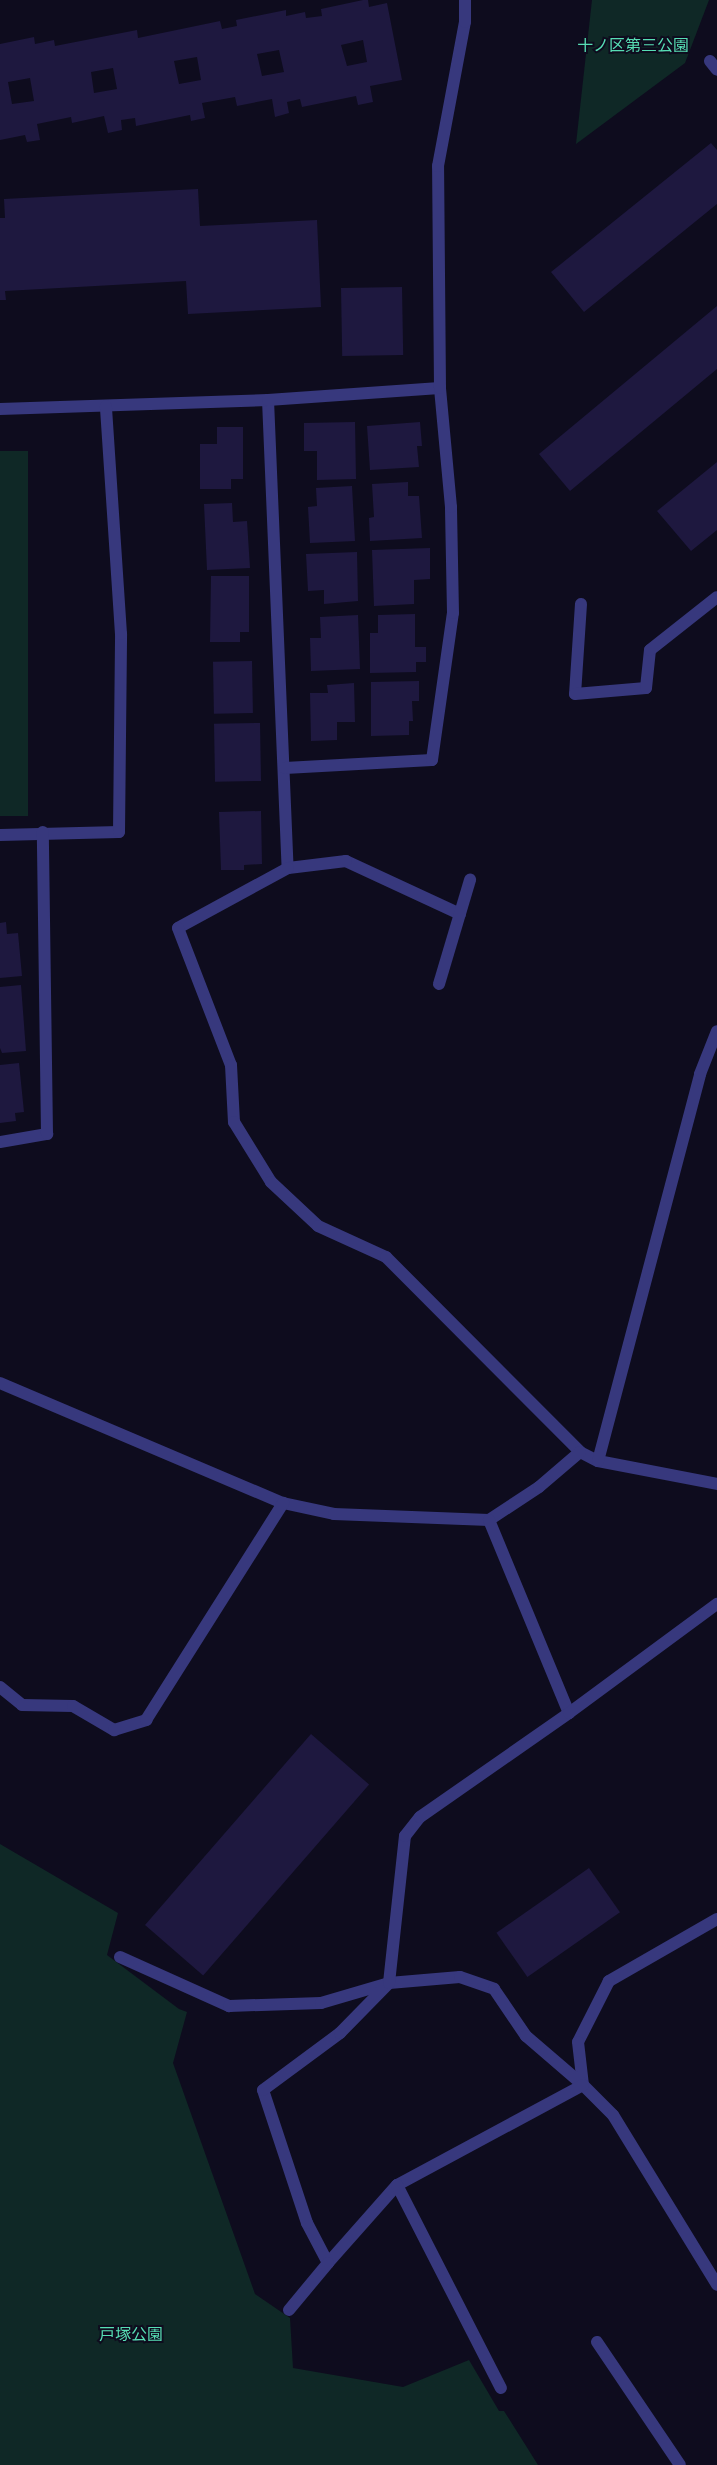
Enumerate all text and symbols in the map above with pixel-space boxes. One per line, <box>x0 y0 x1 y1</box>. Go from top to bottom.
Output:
park label: 十ノ区第三公園 <box>577 36 689 56</box>
park label: 戸塚公園 <box>99 2325 163 2345</box>

